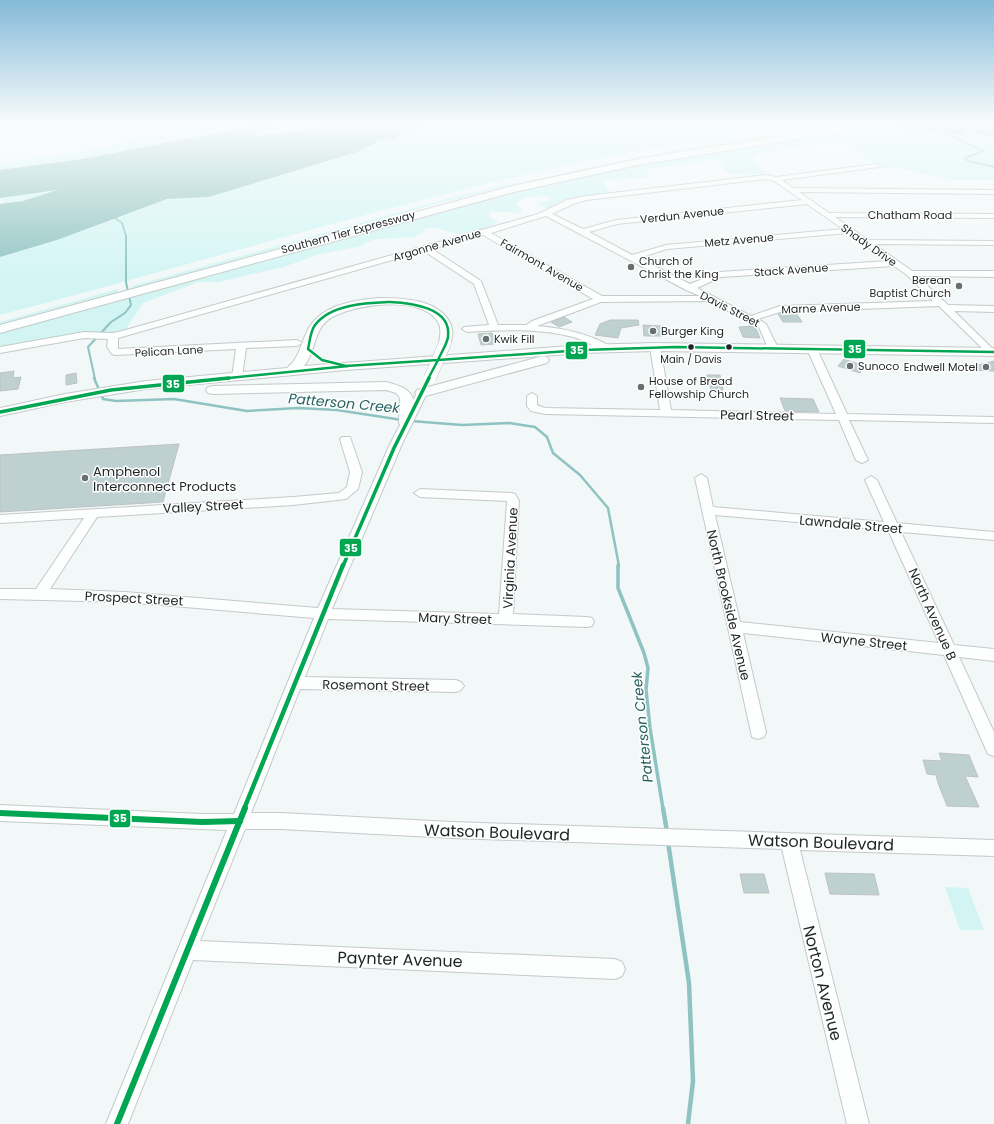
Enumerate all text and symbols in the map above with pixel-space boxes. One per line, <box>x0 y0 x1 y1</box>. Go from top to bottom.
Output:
street label: Verdun Avenue <box>639 203 725 227</box>
street label: Southern Tier Expressway <box>279 206 418 258</box>
street label: Chatham Road <box>868 207 952 223</box>
street label: Shady Drive <box>838 220 900 270</box>
street label: Argonne Avenue <box>391 225 483 265</box>
street label: Metz Avenue <box>704 229 775 251</box>
street label: Fairmont Avenue <box>498 235 587 295</box>
place label: Church of Christ the King <box>639 253 719 282</box>
street label: Stack Avenue <box>753 259 829 281</box>
marker: Church of Christ the King <box>626 262 636 272</box>
place label: Berean Baptist Church <box>870 272 951 301</box>
marker: Berean Baptist Church <box>954 281 964 291</box>
street label: Davis Street <box>697 287 763 331</box>
street label: Marne Avenue <box>781 299 861 317</box>
place label: Burger King <box>661 323 724 339</box>
marker: Burger King <box>648 326 658 336</box>
place label: Kwik Fill <box>494 331 535 347</box>
marker: Kwik Fill <box>481 334 491 344</box>
line badge: 35 <box>843 339 866 359</box>
street label: Pelican Lane <box>134 341 204 361</box>
line badge: 35 <box>565 341 588 360</box>
text: 35 <box>848 341 862 357</box>
text: 35 <box>570 342 584 358</box>
marker: Main / Davis <box>686 342 696 352</box>
unlabelled marker <box>724 342 734 352</box>
place label: Main / Davis <box>660 352 722 367</box>
place label: Sunoco <box>858 358 899 374</box>
place label: Endwell Motel <box>904 359 978 375</box>
marker: Sunoco <box>845 361 855 371</box>
marker: Endwell Motel <box>981 362 991 372</box>
place label: House of Bread Fellowship Church <box>649 373 749 402</box>
line badge: 35 <box>162 374 185 393</box>
text: 35 <box>166 376 180 392</box>
marker: House of Bread Fellowship Church <box>636 382 646 392</box>
water label: Patterson Creek <box>288 388 401 418</box>
street label: Pearl Street <box>720 405 794 426</box>
place label: Amphenol Interconnect Products <box>93 462 237 496</box>
marker: Amphenol Interconnect Products <box>80 473 90 483</box>
street label: Valley Street <box>162 495 244 518</box>
street label: Virginia Avenue <box>498 507 523 609</box>
street label: Lawndale Street <box>798 511 904 539</box>
street label: North Brookside Avenue <box>702 528 755 682</box>
line badge: 35 <box>339 538 362 557</box>
text: 35 <box>344 540 358 556</box>
street label: North Avenue B <box>904 565 961 663</box>
street label: Prospect Street <box>84 586 184 611</box>
street label: Mary Street <box>418 608 492 629</box>
street label: Wayne Street <box>820 628 908 656</box>
water label: Patterson Creek <box>626 670 658 784</box>
street label: Rosemont Street <box>322 675 430 696</box>
line badge: 35 <box>109 809 131 828</box>
text: 35 <box>113 810 127 826</box>
street label: Watson Boulevard <box>424 818 570 847</box>
street label: Watson Boulevard <box>748 828 894 857</box>
street label: Norton Avenue <box>797 923 848 1043</box>
street label: Paynter Avenue <box>337 946 463 973</box>

